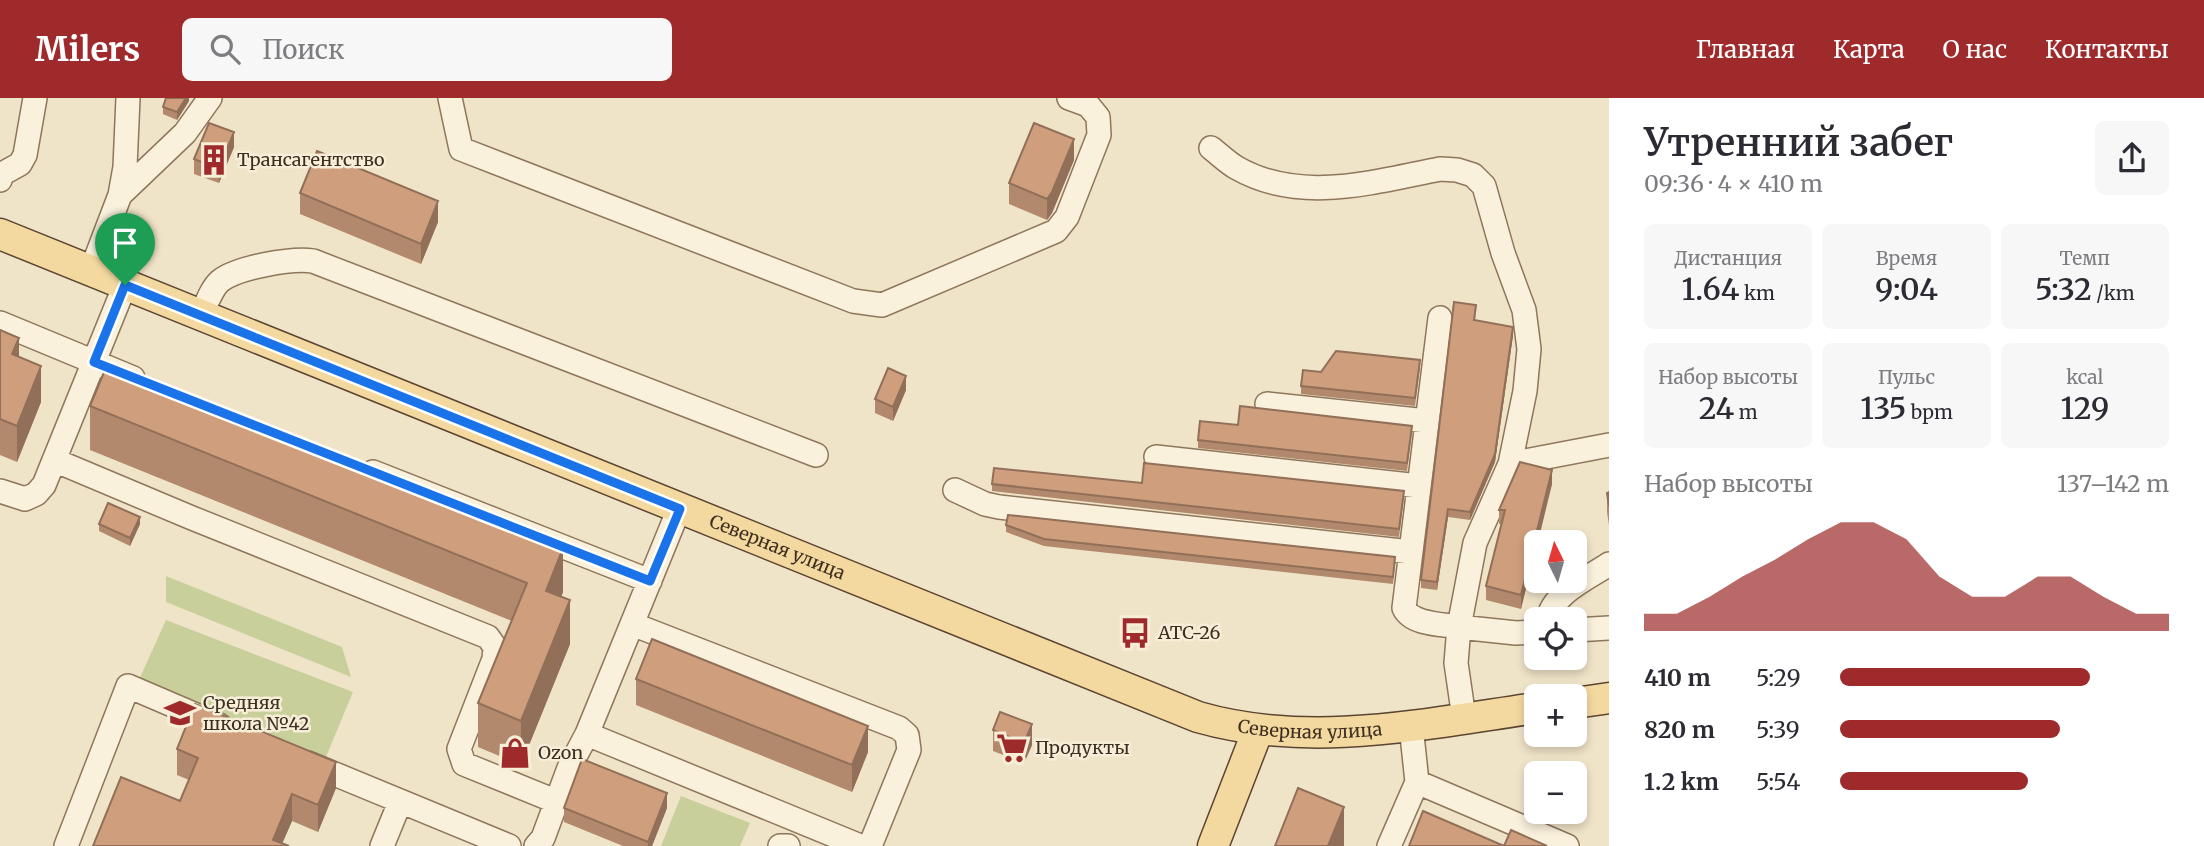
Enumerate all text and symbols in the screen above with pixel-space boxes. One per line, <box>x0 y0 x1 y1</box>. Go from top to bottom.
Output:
search box <box>182 18 672 81</box>
text: Milers <box>35 29 140 70</box>
icon: search <box>206 30 244 68</box>
text: Поиск <box>262 33 344 66</box>
text: Главная <box>1696 34 1795 65</box>
text: Карта <box>1833 34 1905 65</box>
text: О нас <box>1943 34 2007 65</box>
text: Контакты <box>2045 34 2169 65</box>
text: Утренний забег <box>1644 119 1953 166</box>
button: share <box>2095 121 2169 195</box>
building icon: Трансагентство <box>197 143 231 177</box>
place label: Трансагентство <box>237 148 385 171</box>
text: 09:36 · 4 × 410 m <box>1644 169 1823 198</box>
pin <box>95 213 155 285</box>
icon: arrive <box>106 224 144 262</box>
text: Дистанция <box>1674 246 1782 270</box>
text: Время <box>1876 246 1937 270</box>
text: Темп <box>2060 246 2110 270</box>
text: 1.64 <box>1682 270 1739 308</box>
text: 9:04 <box>1875 270 1938 308</box>
text: 5:32 <box>2035 270 2092 308</box>
text: km <box>1739 281 1775 305</box>
text: /km <box>2092 281 2135 305</box>
text: Набор высоты <box>1658 365 1798 389</box>
text: Пульс <box>1878 365 1935 389</box>
text: kcal <box>2066 365 2104 389</box>
text: 24 <box>1699 389 1734 427</box>
text: 135 <box>1860 389 1906 427</box>
text: 129 <box>2060 389 2109 427</box>
text: m <box>1734 400 1758 424</box>
text: bpm <box>1906 400 1953 424</box>
text: Набор высоты <box>1644 469 1813 498</box>
text: 137–142 m <box>2057 469 2169 498</box>
street label: Северная улица <box>706 509 849 585</box>
north arrow <box>1524 530 1587 593</box>
map controls <box>1524 530 1587 824</box>
button: locate <box>1524 607 1587 670</box>
bus stop icon: АТС-26 <box>1118 616 1152 650</box>
place label: АТС-26 <box>1157 621 1220 644</box>
text: 410 m <box>1644 663 1711 692</box>
text: 5:29 <box>1756 663 1801 692</box>
button: + <box>1524 684 1587 747</box>
place label: Средняя школа №42 <box>203 691 309 735</box>
school or university icon: Средняя школа №42 <box>163 696 197 730</box>
street label: Северная улица <box>1236 714 1383 743</box>
text: 820 m <box>1644 715 1715 744</box>
text: 5:39 <box>1756 715 1800 744</box>
supermarket icon: Продукты <box>995 731 1029 765</box>
shop icon: Ozon <box>498 736 532 770</box>
place label: Продукты <box>1035 736 1130 759</box>
place label: Ozon <box>538 741 583 764</box>
button: − <box>1524 761 1587 824</box>
text: 1.2 km <box>1644 767 1719 796</box>
text: 5:54 <box>1756 767 1801 796</box>

